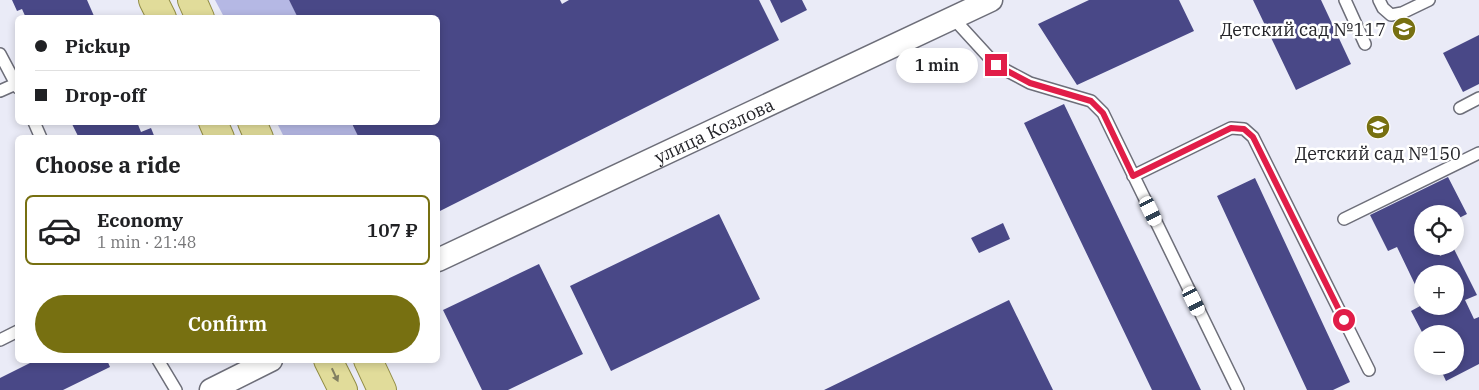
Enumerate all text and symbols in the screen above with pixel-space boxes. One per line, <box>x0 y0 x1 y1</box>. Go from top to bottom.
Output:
school or university icon: Детский сад №117 <box>1391 16 1417 42</box>
place label: Детский сад №117 <box>1220 18 1386 41</box>
text: Pickup <box>65 34 130 58</box>
callout: 1 min <box>896 48 978 82</box>
route end <box>985 54 1007 76</box>
text: 1 min <box>915 55 959 75</box>
text: Drop-off <box>65 83 146 107</box>
street label: улица Козлова <box>650 92 778 168</box>
school or university icon: Детский сад №150 <box>1365 114 1391 140</box>
place label: Детский сад №150 <box>1295 142 1461 165</box>
text: Choose a ride <box>35 150 181 179</box>
car <box>1137 194 1164 228</box>
map controls <box>1414 205 1464 375</box>
button: locate <box>1414 205 1464 255</box>
icon: car <box>37 208 82 253</box>
text: Economy <box>97 208 183 232</box>
text: 107 ₽ <box>367 218 418 242</box>
text: 1 min · 21:48 <box>97 232 196 252</box>
button: + <box>1414 265 1464 315</box>
car <box>1180 284 1207 318</box>
button: Confirm <box>35 295 420 353</box>
route start <box>1333 309 1355 331</box>
button: − <box>1414 325 1464 375</box>
one-way arrow <box>332 368 340 382</box>

